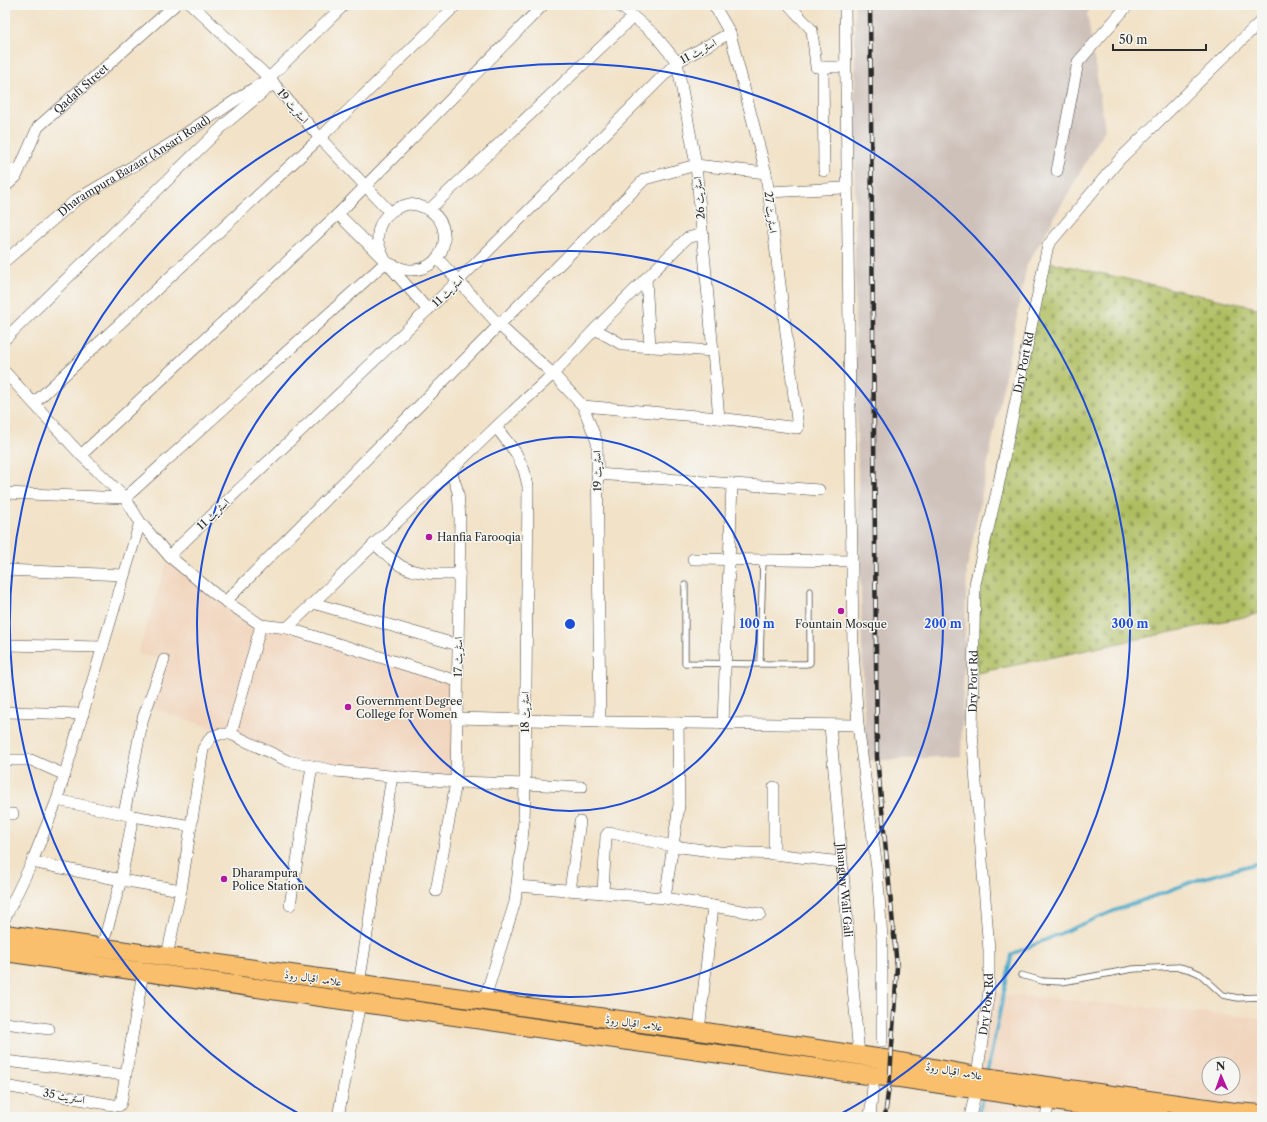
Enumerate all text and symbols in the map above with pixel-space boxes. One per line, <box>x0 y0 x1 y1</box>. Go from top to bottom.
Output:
scale bar <box>1113 26 1206 52</box>
text: 50 m <box>1119 32 1148 47</box>
street label: اسٹریٹ 11 <box>677 35 719 67</box>
street label: Qadafi Street <box>51 61 111 117</box>
street label: اسٹریٹ 19 <box>274 86 312 126</box>
street label: Dharampura Bazaar (Ansari Road) <box>55 112 213 219</box>
street label: اسٹریٹ 26 <box>690 176 708 220</box>
street label: اسٹریٹ 27 <box>761 190 781 234</box>
street label: اسٹریٹ 11 <box>429 272 467 310</box>
street label: Dry Port Rd <box>1011 330 1037 394</box>
street label: اسٹریٹ 19 <box>590 450 604 492</box>
street label: اسٹریٹ 11 <box>194 495 232 533</box>
place label: Hanfia Farooqia <box>437 530 521 544</box>
marker: Hanfia Farooqia <box>424 532 434 542</box>
marker: Fountain Mosque <box>836 606 846 616</box>
text: 100 m <box>739 616 775 631</box>
text: 200 m <box>924 616 962 631</box>
text: 300 m <box>1111 616 1149 631</box>
centre of rings <box>563 617 577 631</box>
place label: Fountain Mosque <box>795 617 887 631</box>
street label: اسٹریٹ 17 <box>451 637 465 677</box>
street label: Dry Port Rd <box>965 650 981 712</box>
street label: اسٹریٹ 18 <box>518 691 532 733</box>
place label: Government Degree College for Women <box>356 694 462 721</box>
marker: Government Degree College for Women <box>343 702 353 712</box>
street label: Jhanglay Wali Gali <box>833 841 856 939</box>
place label: Dharampura Police Station <box>232 866 304 893</box>
marker: Dharampura Police Station <box>219 874 229 884</box>
street label: علامہ اقبال روڈ <box>283 967 343 989</box>
street label: Dry Port Rd <box>976 973 996 1036</box>
street label: علامہ اقبال روڈ <box>604 1012 664 1034</box>
north arrow <box>1201 1056 1241 1096</box>
street label: علامہ اقبال روڈ <box>924 1059 984 1083</box>
text: N <box>1216 1059 1226 1073</box>
street label: اسٹریٹ 35 <box>42 1085 86 1107</box>

